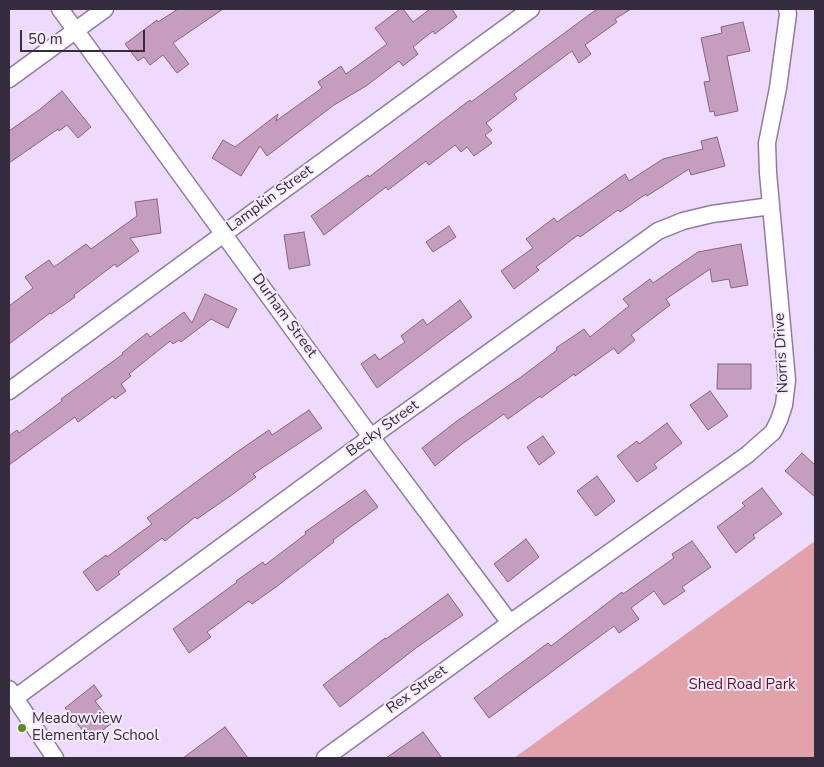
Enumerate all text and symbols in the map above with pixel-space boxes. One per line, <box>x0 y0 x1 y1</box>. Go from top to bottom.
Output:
scale bar <box>22 20 148 52</box>
text: 50 m <box>28 29 63 49</box>
street label: Lampkin Street <box>223 162 317 236</box>
street label: Durham Street <box>248 271 320 361</box>
street label: Norris Drive <box>771 312 793 394</box>
street label: Becky Street <box>343 397 423 461</box>
street label: Rex Street <box>383 662 451 718</box>
park label: Shed Road Park <box>688 676 796 694</box>
place label: Meadowview Elementary School <box>32 710 159 745</box>
marker: Meadowview Elementary School <box>16 722 28 734</box>

